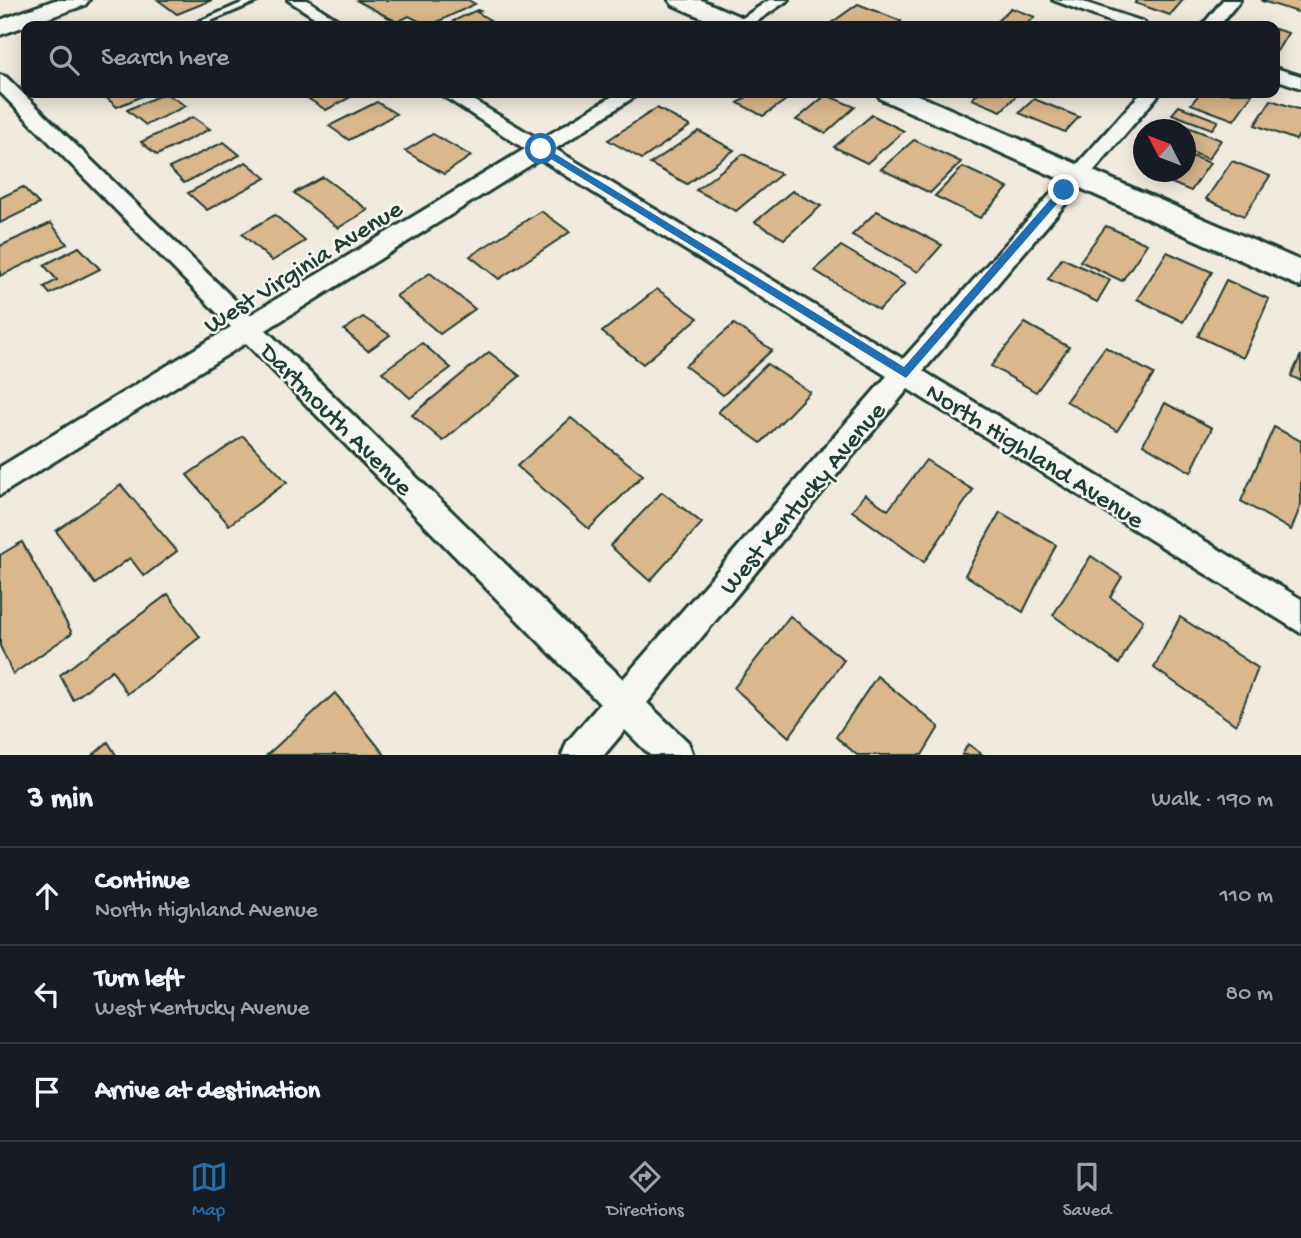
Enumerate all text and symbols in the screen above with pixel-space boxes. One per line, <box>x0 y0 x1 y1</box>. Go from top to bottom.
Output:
search box <box>21 21 1280 98</box>
icon: search <box>45 41 83 79</box>
text: Search here <box>101 44 229 75</box>
north arrow <box>1133 119 1196 182</box>
route start <box>525 133 556 164</box>
route end <box>1048 174 1079 205</box>
street label: West Virginia Avenue <box>199 195 410 342</box>
street label: Dartmouth Avenue <box>250 337 418 505</box>
street label: North Highland Avenue <box>919 378 1149 538</box>
street label: West Kentucky Avenue <box>715 397 895 603</box>
text: 3 min <box>28 783 93 818</box>
text: Walk · 190 m <box>1152 787 1273 814</box>
text: Continue <box>95 867 189 898</box>
icon: ahead <box>28 877 66 915</box>
text: 110 m <box>1220 883 1273 910</box>
text: North Highland Avenue <box>95 898 318 925</box>
text: Turn left <box>95 965 183 996</box>
icon: left <box>28 975 66 1013</box>
text: 80 m <box>1226 981 1273 1008</box>
text: West Kentucky Avenue <box>95 996 309 1023</box>
icon: arrive <box>28 1073 66 1111</box>
text: Arrive at destination <box>95 1077 320 1108</box>
tab: Map <box>190 1158 228 1223</box>
tab: Directions <box>607 1158 684 1223</box>
tab: Saved <box>1063 1158 1111 1223</box>

